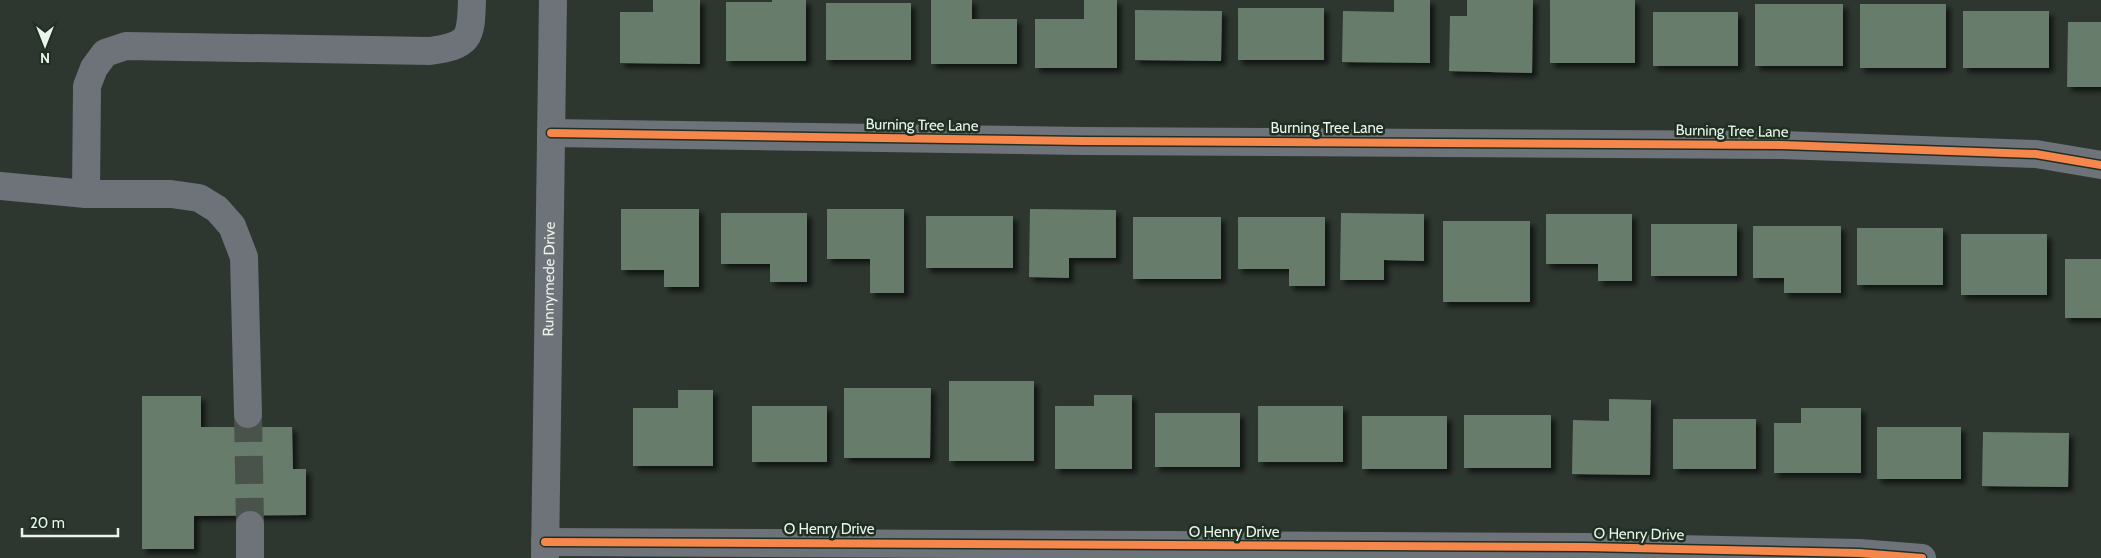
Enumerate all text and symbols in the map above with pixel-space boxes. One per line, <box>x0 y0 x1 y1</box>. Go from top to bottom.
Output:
north arrow <box>20 20 70 70</box>
text: N <box>40 49 50 67</box>
street label: Burning Tree Lane <box>865 115 979 135</box>
street label: Burning Tree Lane <box>1270 119 1384 137</box>
street label: Burning Tree Lane <box>1675 121 1789 141</box>
street label: Runnymede Drive <box>539 221 559 337</box>
scale bar <box>22 506 119 538</box>
text: 20 m <box>30 514 65 532</box>
street label: O Henry Drive <box>784 520 875 538</box>
street label: O Henry Drive <box>1189 523 1280 541</box>
street label: O Henry Drive <box>1593 524 1685 544</box>

